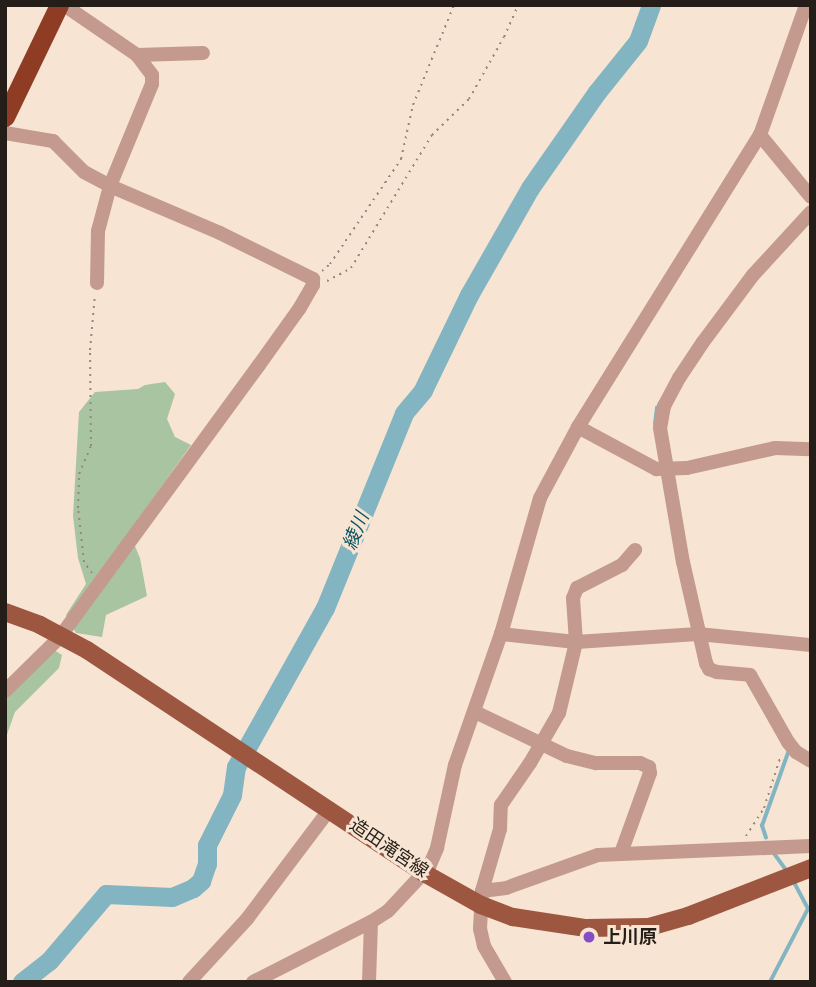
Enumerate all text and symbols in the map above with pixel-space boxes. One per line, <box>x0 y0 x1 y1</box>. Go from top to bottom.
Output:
water label: 綾川 <box>338 509 374 553</box>
street label: 造田滝宮線 <box>346 814 432 882</box>
place label: 上川原 <box>603 926 657 948</box>
marker: 上川原 <box>581 929 597 945</box>

